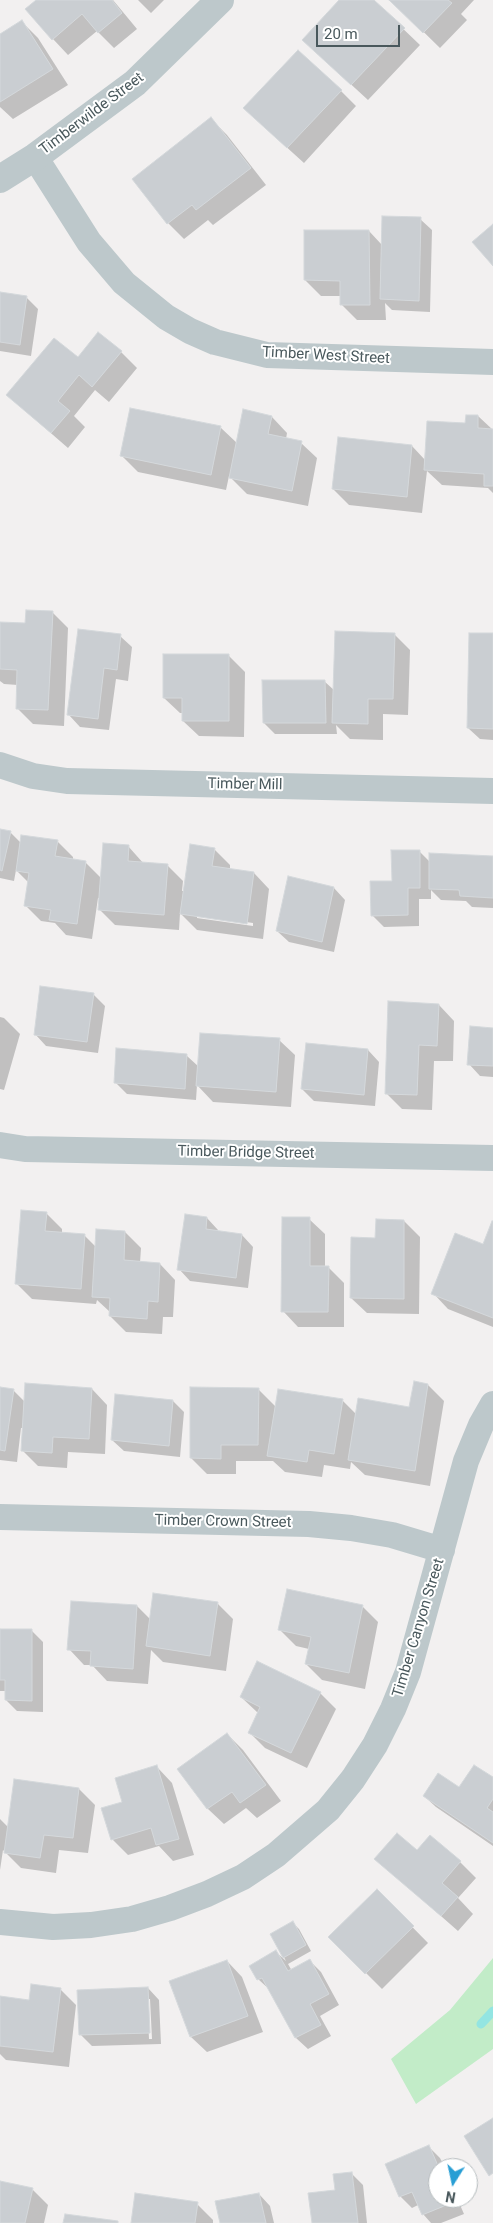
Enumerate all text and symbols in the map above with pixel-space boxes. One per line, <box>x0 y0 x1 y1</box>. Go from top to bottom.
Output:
scale bar <box>318 15 402 47</box>
text: 20 m <box>324 25 358 43</box>
street label: Timberwilde Street <box>36 69 148 159</box>
street label: Timber West Street <box>262 344 390 368</box>
street label: Timber Mill <box>207 775 283 795</box>
street label: Timber Bridge Street <box>177 1143 315 1163</box>
street label: Timber Crown Street <box>154 1512 292 1532</box>
street label: Timber Canyon Street <box>389 1556 449 1700</box>
north arrow <box>428 2158 478 2208</box>
text: N <box>444 2188 457 2206</box>

